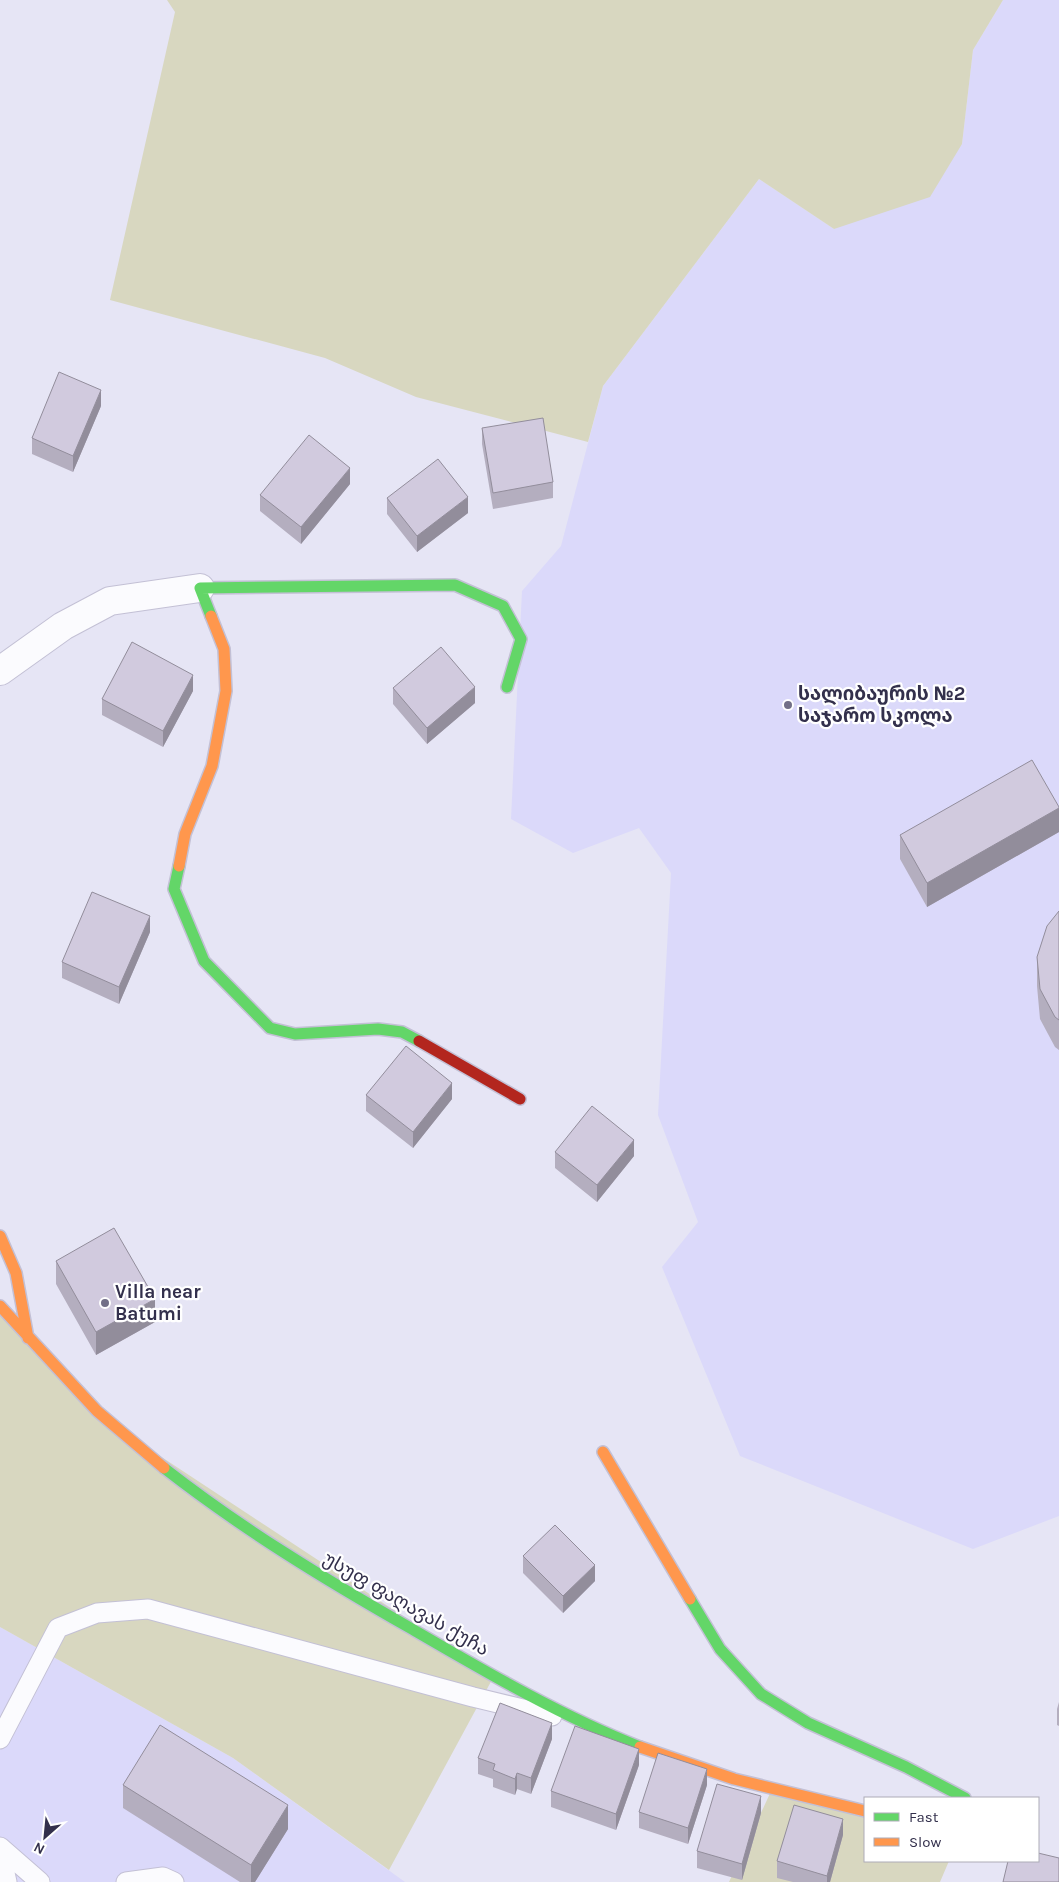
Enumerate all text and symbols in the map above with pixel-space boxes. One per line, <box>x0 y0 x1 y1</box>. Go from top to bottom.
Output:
place label: სალიბაურის №2 საჯარო სკოლა <box>798 683 965 727</box>
marker: სალიბაურის №2 საჯარო სკოლა <box>782 699 794 711</box>
place label: Villa near Batumi <box>115 1281 201 1325</box>
marker: Villa near Batumi <box>99 1297 111 1309</box>
street label: უსუფ ფაღავას ქუჩა <box>319 1547 493 1661</box>
legend <box>864 1797 1039 1862</box>
text: Fast <box>909 1808 939 1826</box>
north arrow <box>20 1812 70 1862</box>
text: Slow <box>909 1833 941 1851</box>
text: N <box>31 1838 48 1858</box>

